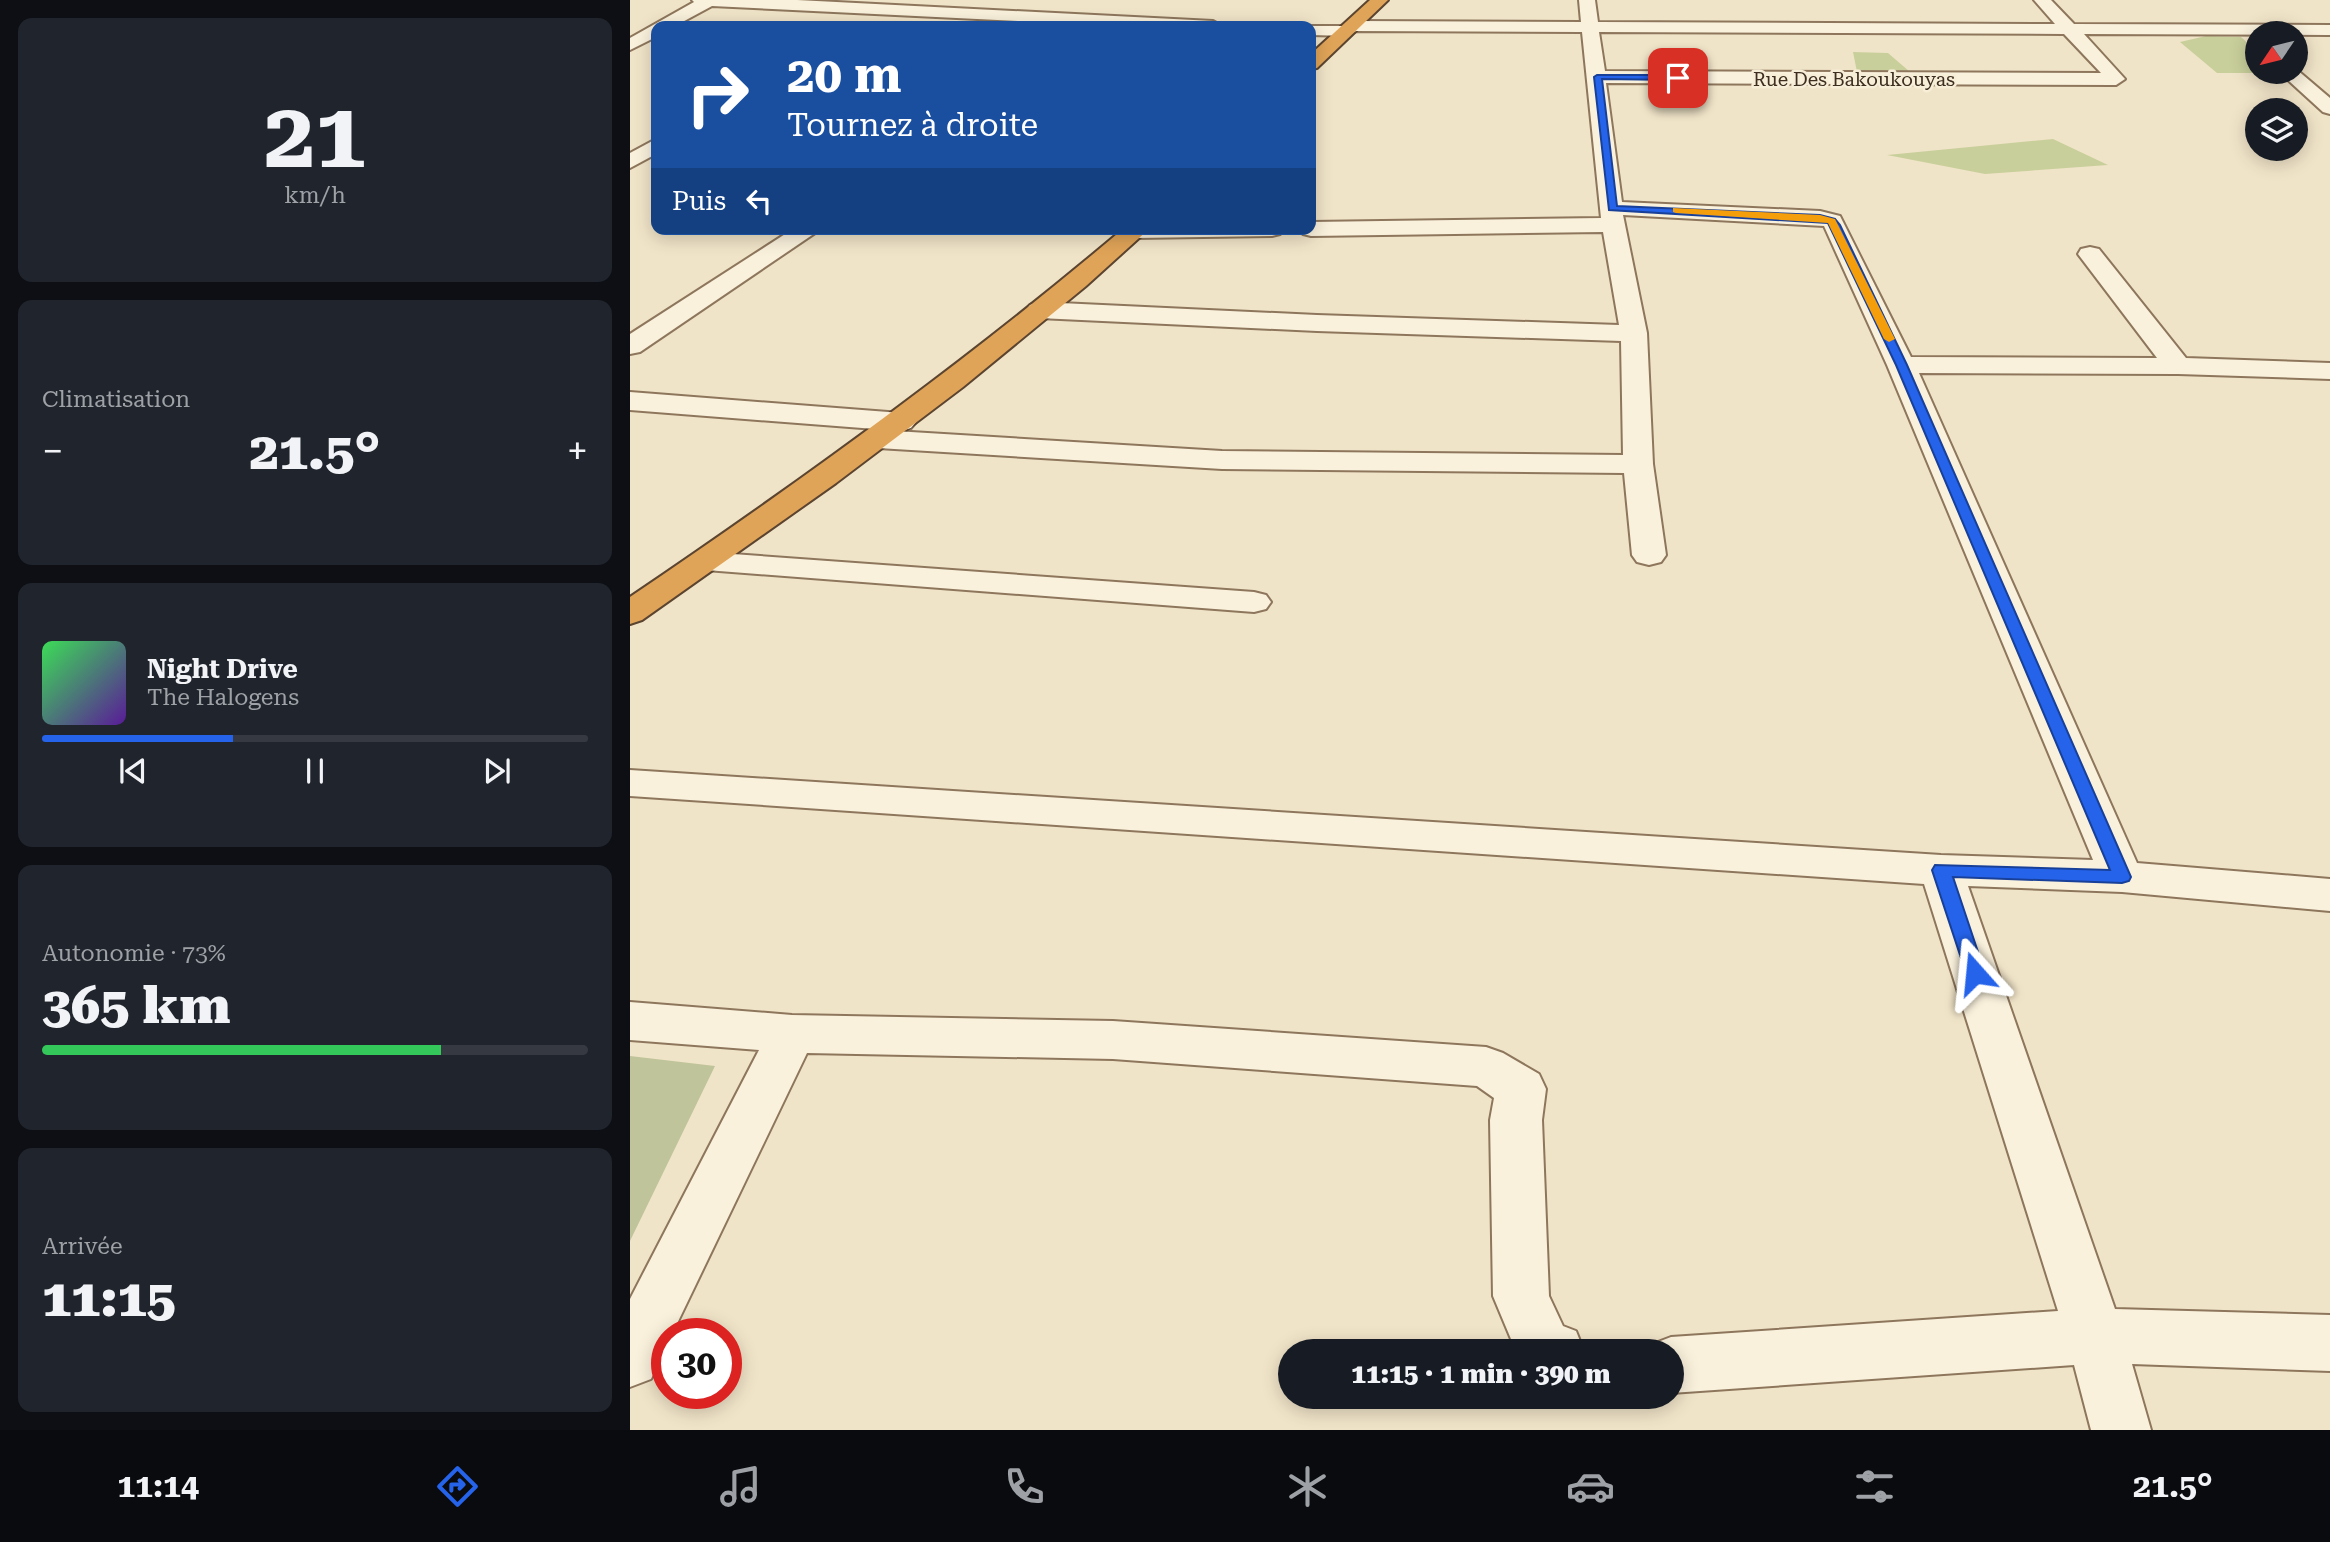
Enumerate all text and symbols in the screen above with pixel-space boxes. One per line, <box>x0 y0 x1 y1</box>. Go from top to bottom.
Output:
north arrow <box>2245 21 2308 84</box>
map controls <box>2245 21 2308 161</box>
text: 20 m <box>787 47 902 104</box>
pin <box>1648 48 1708 108</box>
icon: right <box>672 49 763 140</box>
icon: arrive <box>1659 59 1697 97</box>
street label: Rue Des Bakoukouyas <box>1753 68 1955 91</box>
text: 21 <box>264 83 366 189</box>
button: layers <box>2245 98 2308 161</box>
text: Tournez à droite <box>787 106 1038 144</box>
text: km/h <box>284 182 346 209</box>
icon: left <box>740 182 778 220</box>
text: Puis <box>672 186 726 216</box>
text: Climatisation <box>42 386 190 413</box>
text: 21.5° <box>250 421 380 482</box>
text: − <box>42 429 63 473</box>
text: + <box>567 429 588 473</box>
text: Night Drive <box>147 654 298 684</box>
text: The Halogens <box>147 684 299 711</box>
icon: previous <box>114 752 152 790</box>
icon: pause <box>296 752 334 790</box>
icon: next <box>478 752 516 790</box>
position arrow <box>1938 936 2012 1010</box>
text: Autonomie · 73% <box>42 940 226 967</box>
text: 365 km <box>42 975 230 1036</box>
text: Arrivée <box>42 1233 123 1260</box>
text: 11:15 <box>42 1268 176 1329</box>
speed limit sign: 30 <box>651 1318 742 1409</box>
text: 11:15 · 1 min · 390 m <box>1351 1359 1611 1389</box>
icon: directions <box>433 1462 482 1511</box>
icon: music <box>716 1462 765 1511</box>
icon: phone <box>1000 1462 1049 1511</box>
icon: climate <box>1283 1462 1332 1511</box>
icon: car <box>1566 1462 1615 1511</box>
icon: filters <box>1850 1462 1899 1511</box>
text: 11:14 <box>117 1467 199 1505</box>
text: 21.5° <box>2133 1467 2213 1505</box>

